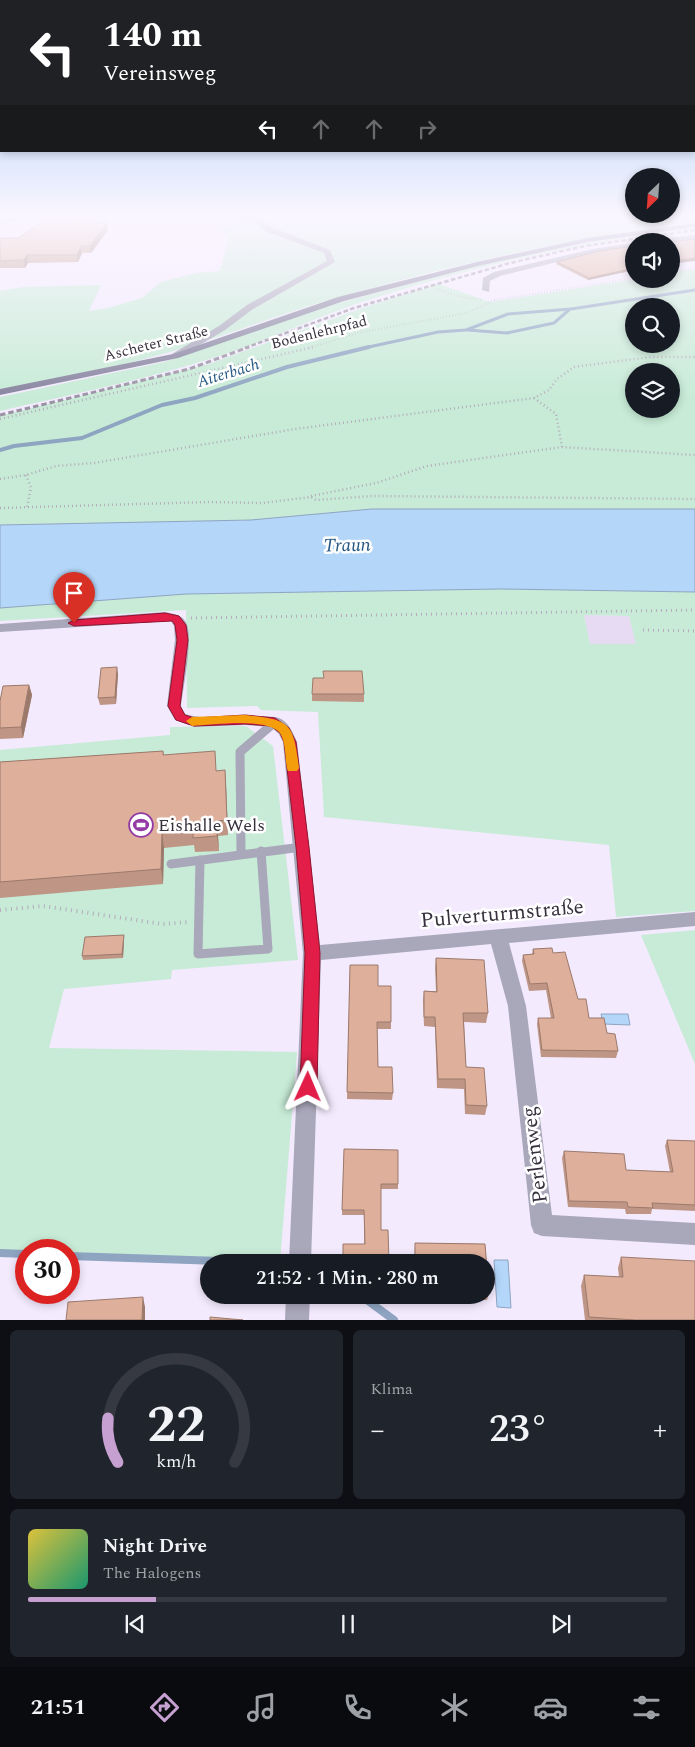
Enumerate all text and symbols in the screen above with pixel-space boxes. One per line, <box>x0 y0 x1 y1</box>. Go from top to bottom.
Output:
text: 140 m <box>103 9 202 62</box>
icon: left <box>20 20 85 85</box>
text: Vereinsweg <box>103 57 217 90</box>
icon: left <box>254 115 282 143</box>
icon: ahead <box>307 115 335 143</box>
icon: ahead <box>360 115 388 143</box>
icon: right <box>413 115 441 143</box>
north arrow <box>625 168 680 222</box>
map controls <box>625 168 680 418</box>
button: sound <box>625 233 680 288</box>
button: search <box>625 298 680 353</box>
street label: Bodenlehrpfad <box>269 309 370 356</box>
street label: Ascheter Straße <box>102 319 211 368</box>
water label: Aiterbach <box>193 352 262 394</box>
button: layers <box>625 363 680 418</box>
water label: Traun <box>323 531 371 560</box>
pin <box>53 572 95 623</box>
icon: arrive <box>60 579 88 607</box>
sports icon: Eishalle Wels <box>128 812 154 838</box>
place label: Eishalle Wels <box>158 812 265 839</box>
street label: Pulverturmstraße <box>419 891 585 937</box>
position arrow <box>281 1060 333 1112</box>
street label: Perlenweg <box>513 1105 557 1205</box>
speed limit sign: 30 <box>15 1239 80 1304</box>
text: 21:52 · 1 Min. · 280 m <box>256 1264 439 1293</box>
text: Klima <box>371 1377 413 1401</box>
text: 22 <box>147 1386 205 1465</box>
text: 23° <box>489 1401 549 1459</box>
text: − <box>371 1409 385 1452</box>
text: + <box>653 1409 667 1452</box>
text: km/h <box>156 1448 196 1475</box>
text: Night Drive <box>103 1532 207 1561</box>
text: The Halogens <box>103 1561 201 1585</box>
icon: previous <box>121 1610 149 1638</box>
icon: pause <box>334 1610 362 1638</box>
icon: next <box>547 1610 575 1638</box>
icon: directions <box>147 1690 182 1725</box>
icon: music <box>244 1690 279 1725</box>
icon: phone <box>340 1690 375 1725</box>
icon: climate <box>437 1690 472 1725</box>
icon: car <box>533 1690 568 1725</box>
icon: filters <box>629 1690 664 1725</box>
text: 21:51 <box>31 1691 86 1724</box>

